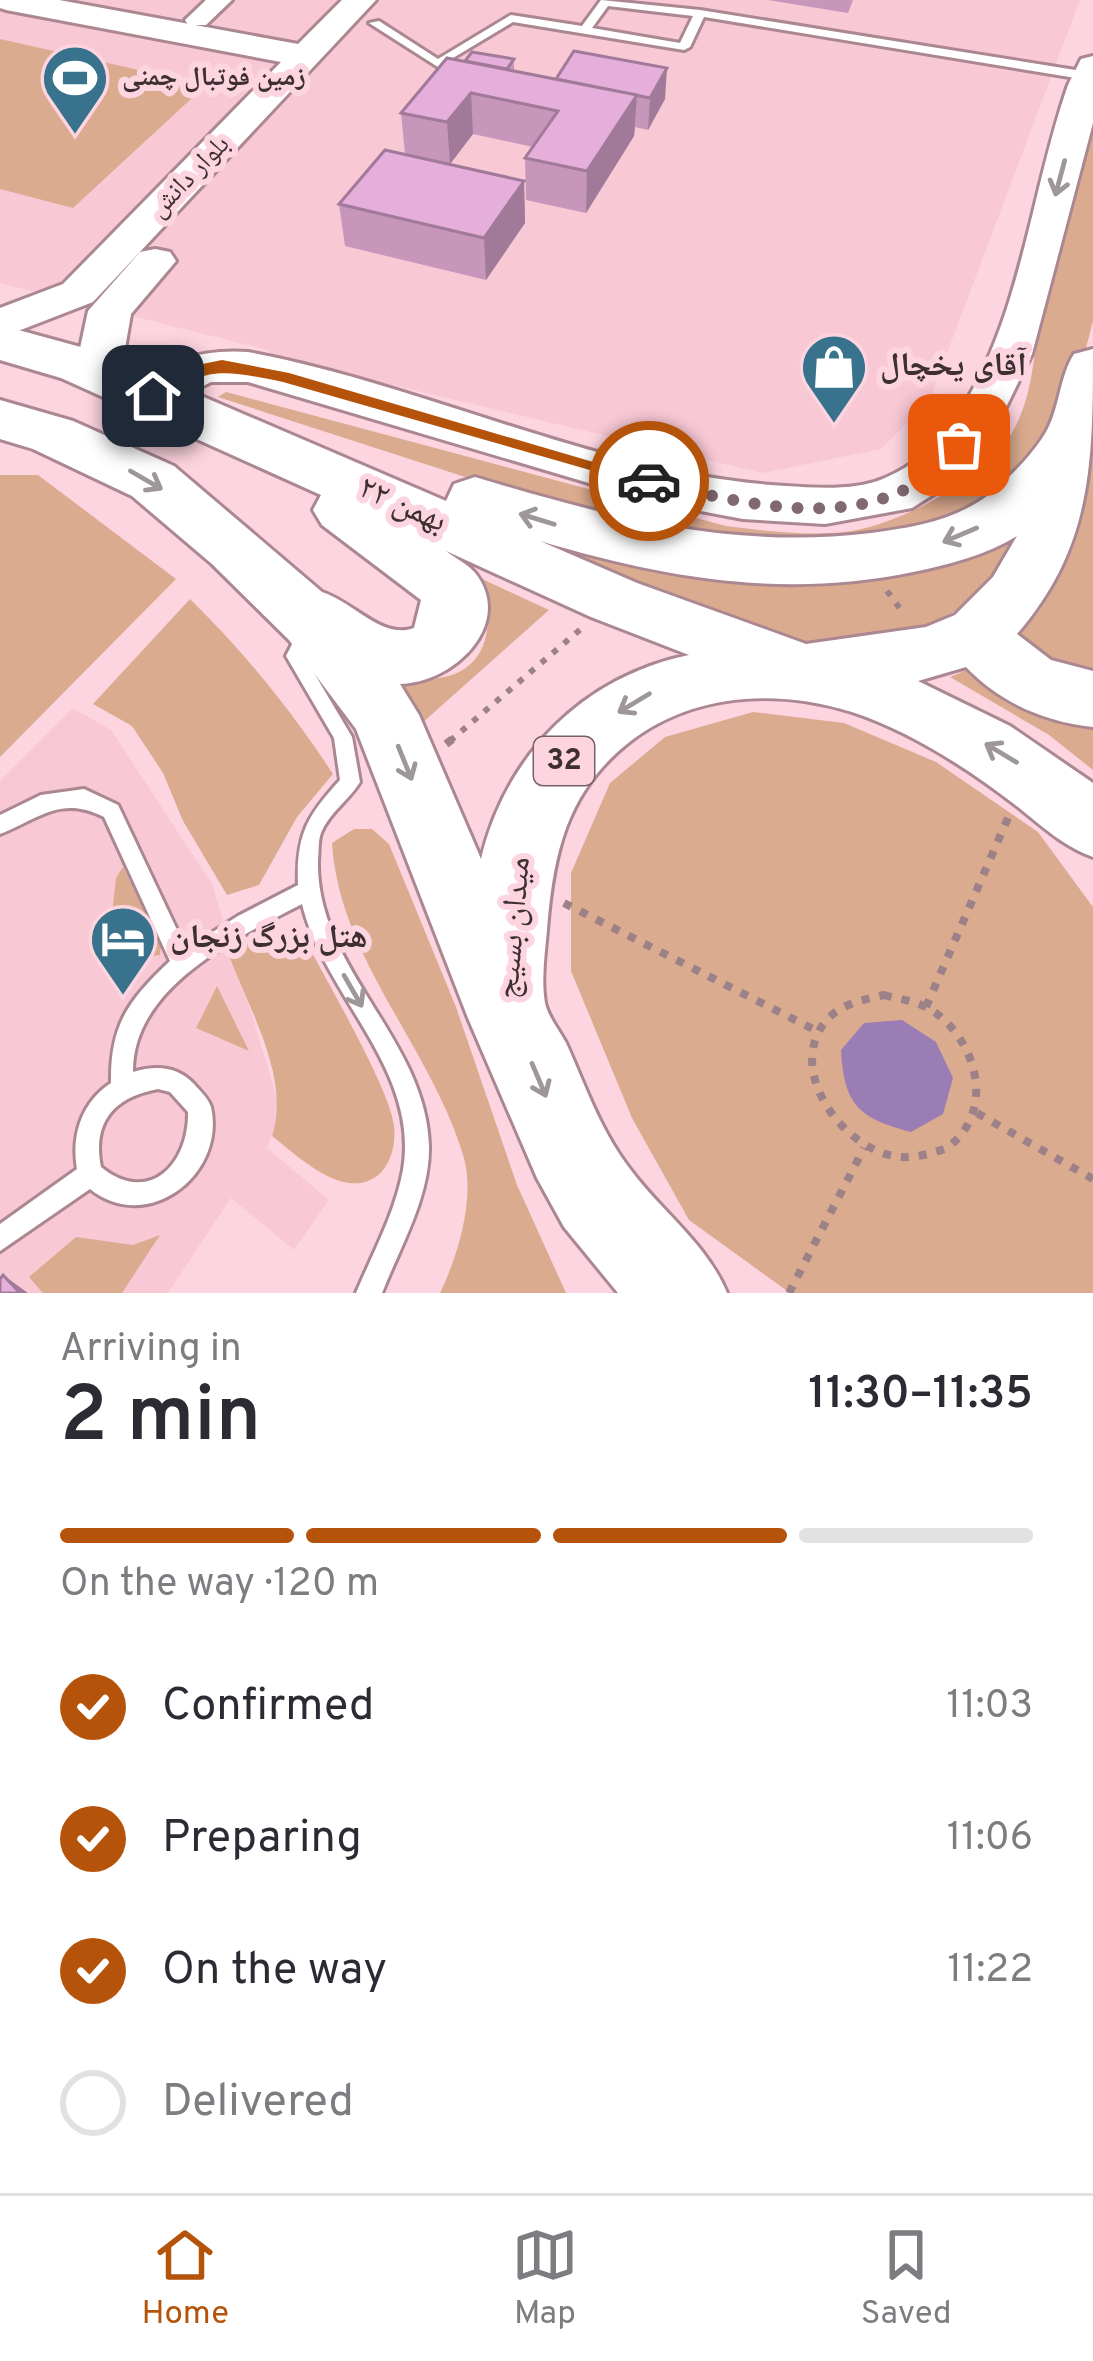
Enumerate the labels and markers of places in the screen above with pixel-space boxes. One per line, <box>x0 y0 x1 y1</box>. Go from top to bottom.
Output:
sports icon: زمین فوتبال چمنی <box>40 43 110 137</box>
place label: زمین فوتبال چمنی <box>122 61 306 95</box>
shop icon: آقای یخچال <box>799 332 869 426</box>
pin <box>102 345 204 447</box>
place label: آقای یخچال <box>880 346 1027 388</box>
pin <box>908 394 1010 496</box>
hotel icon: هتل بزرگ زنجان <box>88 904 158 998</box>
place label: هتل بزرگ زنجان <box>170 918 367 960</box>

